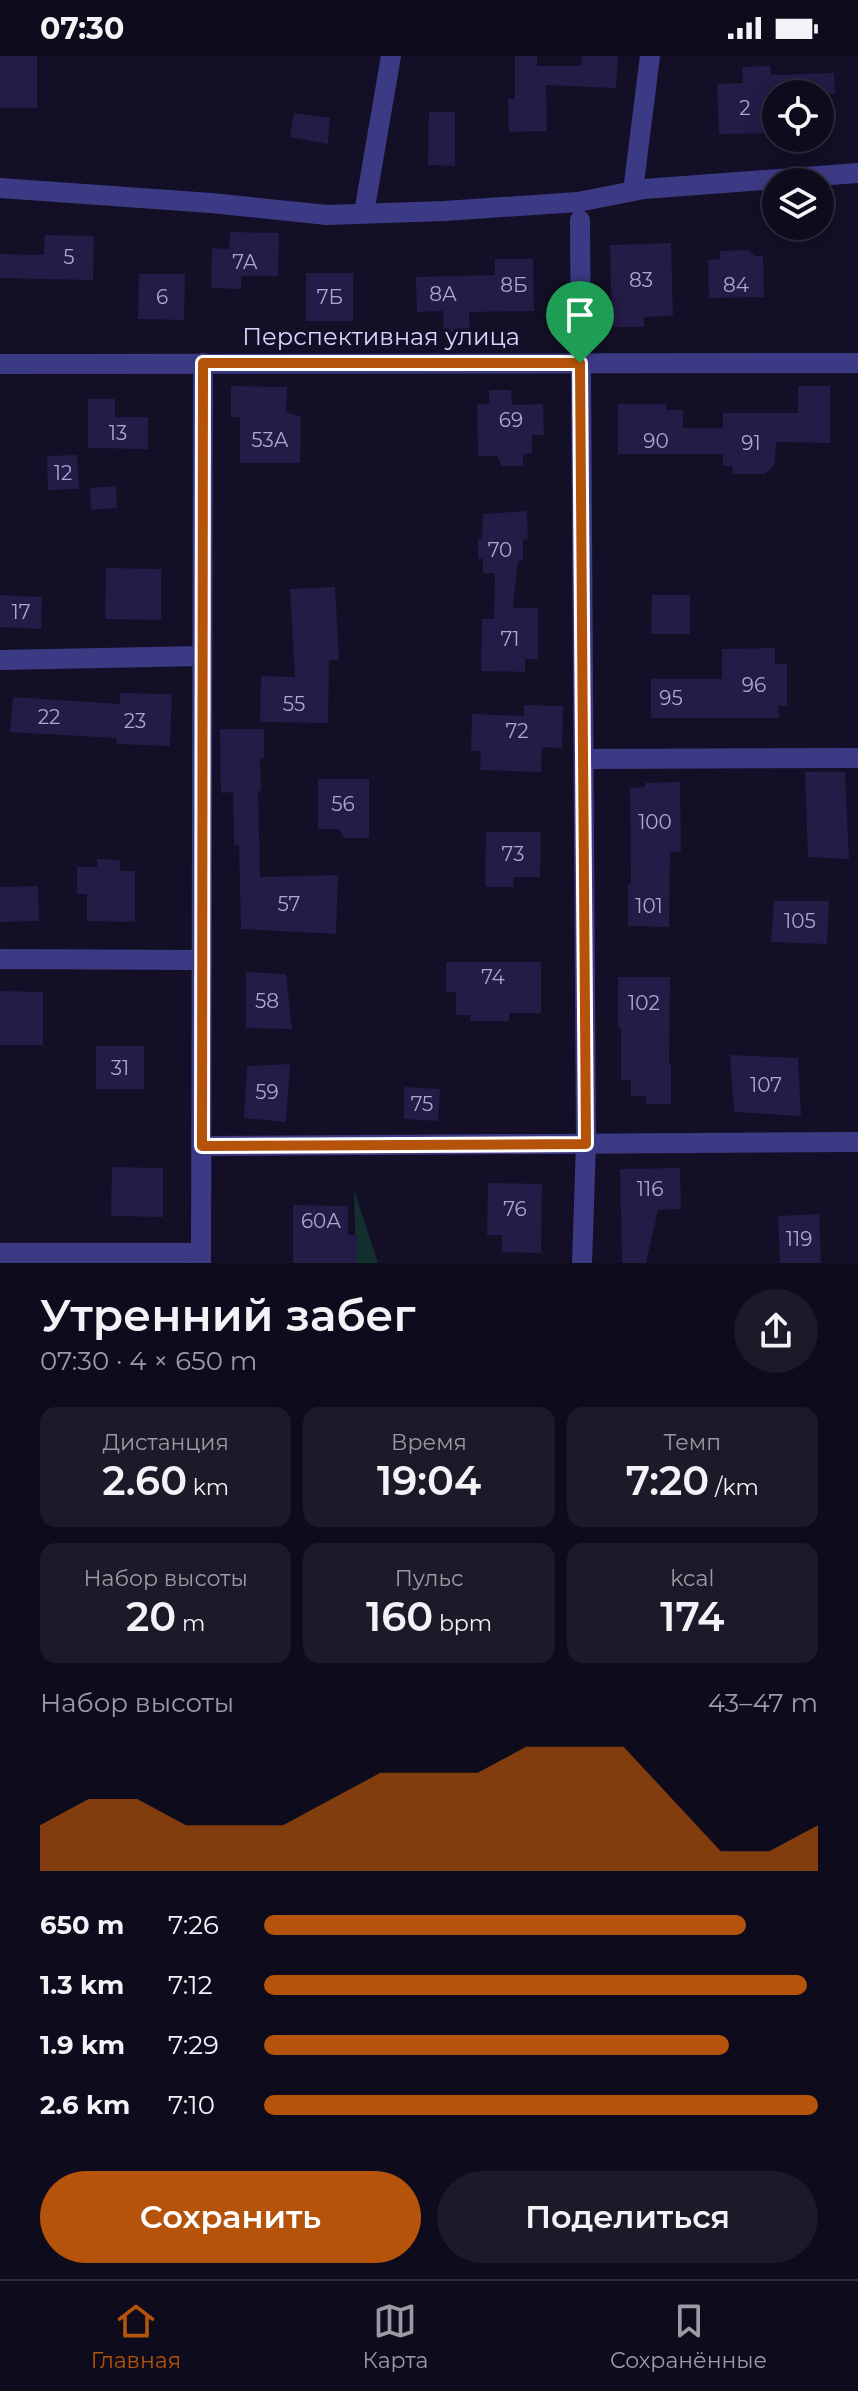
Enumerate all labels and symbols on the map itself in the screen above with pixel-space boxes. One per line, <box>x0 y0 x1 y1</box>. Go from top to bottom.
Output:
house number: 2 <box>739 96 751 120</box>
house number: 5 <box>63 245 75 269</box>
house number: 7А <box>232 250 258 274</box>
house number: 83 <box>629 268 653 292</box>
house number: 8Б <box>500 273 528 297</box>
house number: 84 <box>723 273 749 297</box>
pin <box>546 281 614 363</box>
house number: 8А <box>429 282 457 306</box>
house number: 6 <box>156 285 168 309</box>
house number: 7Б <box>317 285 343 309</box>
street label: Перспективная улица <box>242 322 520 351</box>
house number: 69 <box>499 408 523 432</box>
house number: 13 <box>109 421 127 445</box>
house number: 53А <box>251 428 289 452</box>
house number: 90 <box>643 429 669 453</box>
house number: 91 <box>741 431 761 455</box>
house number: 12 <box>54 461 72 485</box>
house number: 70 <box>488 538 512 562</box>
house number: 17 <box>12 600 31 624</box>
house number: 71 <box>500 627 520 651</box>
house number: 96 <box>742 673 766 697</box>
house number: 95 <box>659 686 683 710</box>
house number: 55 <box>283 692 305 716</box>
house number: 22 <box>38 705 60 729</box>
house number: 23 <box>124 709 146 733</box>
house number: 72 <box>505 719 529 743</box>
house number: 56 <box>331 792 355 816</box>
house number: 100 <box>638 810 672 834</box>
house number: 73 <box>502 842 524 866</box>
house number: 57 <box>278 892 300 916</box>
house number: 101 <box>635 894 663 918</box>
house number: 105 <box>784 909 816 933</box>
house number: 74 <box>481 965 505 989</box>
house number: 58 <box>255 989 279 1013</box>
house number: 102 <box>628 991 660 1015</box>
house number: 31 <box>111 1056 129 1080</box>
house number: 107 <box>750 1073 782 1097</box>
house number: 59 <box>255 1080 279 1104</box>
house number: 75 <box>411 1092 433 1116</box>
house number: 116 <box>637 1177 663 1201</box>
house number: 76 <box>503 1197 527 1221</box>
house number: 60А <box>301 1209 341 1233</box>
house number: 119 <box>786 1227 812 1251</box>

